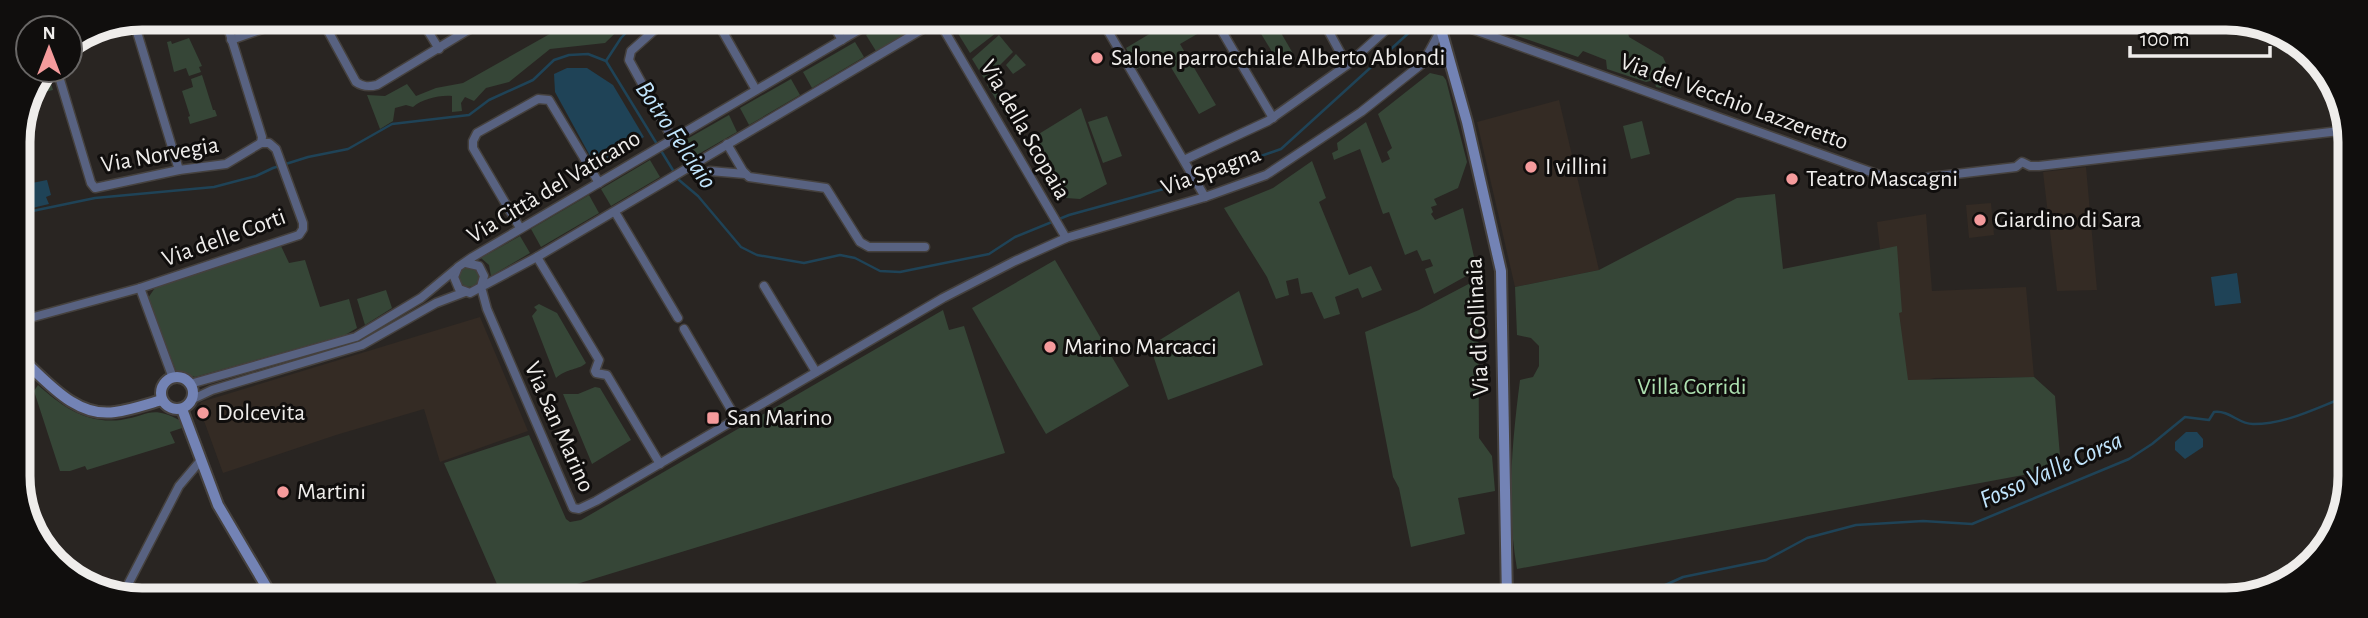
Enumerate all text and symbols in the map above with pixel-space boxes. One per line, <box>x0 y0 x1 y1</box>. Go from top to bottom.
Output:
north arrow <box>14 14 84 84</box>
scale bar <box>2130 14 2270 58</box>
text: N <box>42 24 56 43</box>
text: 100 m <box>2140 29 2190 50</box>
place label: Salone parrocchiale Alberto Ablondi <box>1111 46 1445 70</box>
marker: Salone parrocchiale Alberto Ablondi <box>1089 50 1105 66</box>
street label: Via del Vecchio Lazzeretto <box>1617 50 1851 154</box>
street label: Via della Scopaia <box>975 56 1075 204</box>
water label: Botro Felciaio <box>631 77 721 193</box>
street label: Via Città del Vaticano <box>463 126 645 248</box>
street label: Via Norvegia <box>99 133 221 177</box>
street label: Via Spagna <box>1158 142 1264 200</box>
place label: I villini <box>1545 155 1607 179</box>
marker: I villini <box>1523 159 1539 175</box>
place label: Teatro Mascagni <box>1806 167 1958 191</box>
marker: Teatro Mascagni <box>1784 171 1800 187</box>
street label: Via delle Corti <box>159 205 289 271</box>
place label: Giardino di Sara <box>1994 208 2142 232</box>
marker: Giardino di Sara <box>1972 212 1988 228</box>
street label: Via di Collinaia <box>1462 257 1494 397</box>
place label: Marino Marcacci <box>1064 335 1217 359</box>
marker: Marino Marcacci <box>1042 339 1058 355</box>
street label: Via San Marino <box>520 358 598 496</box>
park label: Villa Corridi <box>1637 375 1747 399</box>
place label: Dolcevita <box>217 401 305 425</box>
marker: Dolcevita <box>195 405 211 421</box>
place label: San Marino <box>727 406 832 430</box>
marker: San Marino <box>705 410 721 426</box>
water label: Fosso Valle Corsa <box>1976 427 2126 513</box>
place label: Martini <box>297 480 366 504</box>
marker: Martini <box>275 484 291 500</box>

